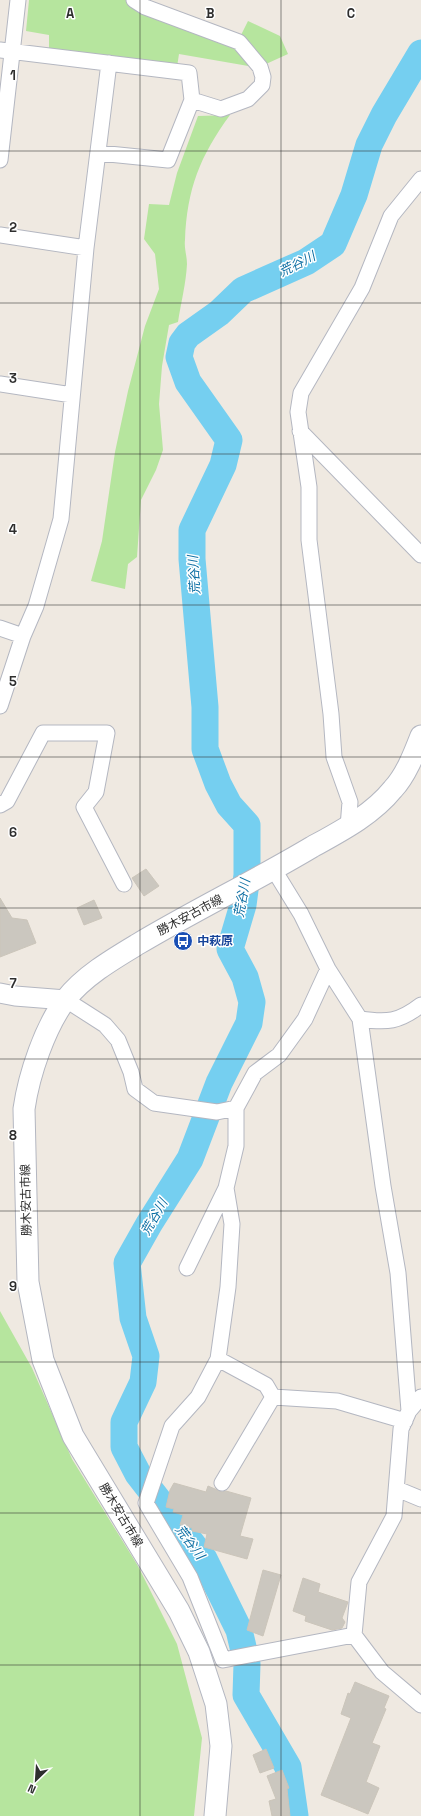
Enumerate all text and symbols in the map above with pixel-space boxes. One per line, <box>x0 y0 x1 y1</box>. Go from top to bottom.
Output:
text: A <box>66 5 75 22</box>
text: B <box>206 5 215 22</box>
text: C <box>347 5 355 22</box>
text: 1 <box>10 67 16 84</box>
text: 2 <box>9 219 17 236</box>
water label: 荒谷川 <box>276 247 320 280</box>
text: 3 <box>9 370 17 387</box>
text: 4 <box>9 521 17 538</box>
water label: 荒谷川 <box>184 553 204 595</box>
text: 5 <box>9 673 17 690</box>
text: 6 <box>9 824 17 841</box>
water label: 荒谷川 <box>230 875 254 919</box>
street label: 勝木安古市線 <box>154 891 226 939</box>
bus stop icon: 中萩原 <box>172 930 194 952</box>
place label: 中萩原 <box>197 933 233 949</box>
text: 7 <box>9 975 17 992</box>
text: 8 <box>9 1127 17 1144</box>
street label: 勝木安古市線 <box>17 1164 35 1236</box>
water label: 荒谷川 <box>137 1194 172 1238</box>
text: 9 <box>9 1278 17 1295</box>
street label: 勝木安古市線 <box>96 1480 146 1550</box>
water label: 荒谷川 <box>171 1521 210 1564</box>
north arrow <box>16 1760 56 1800</box>
text: N <box>25 1781 38 1797</box>

